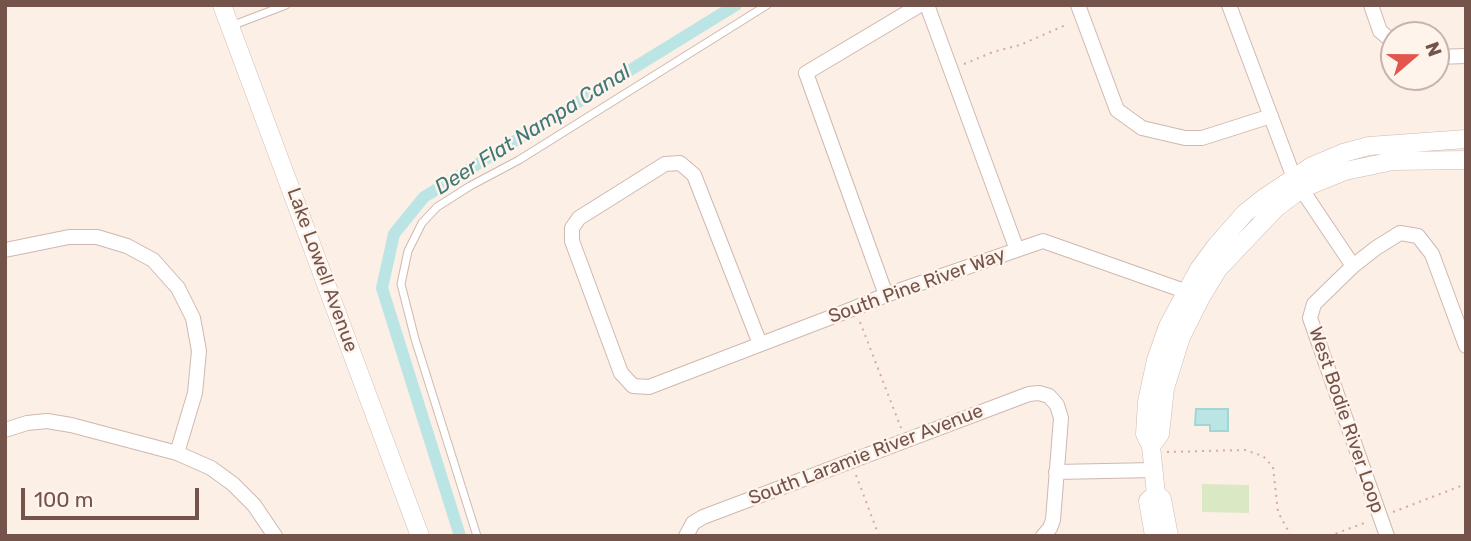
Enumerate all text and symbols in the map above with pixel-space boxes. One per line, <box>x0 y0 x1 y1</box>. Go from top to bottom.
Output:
north arrow <box>1380 21 1450 91</box>
text: N <box>1420 39 1446 60</box>
water label: Deer Flat Nampa Canal <box>430 59 636 201</box>
street label: Lake Lowell Avenue <box>282 185 362 355</box>
street label: South Pine River Way <box>825 243 1009 329</box>
street label: West Bodie River Loop <box>1303 324 1389 516</box>
street label: South Laramie River Avenue <box>745 400 987 510</box>
scale bar <box>24 475 203 518</box>
text: 100 m <box>34 487 93 512</box>

